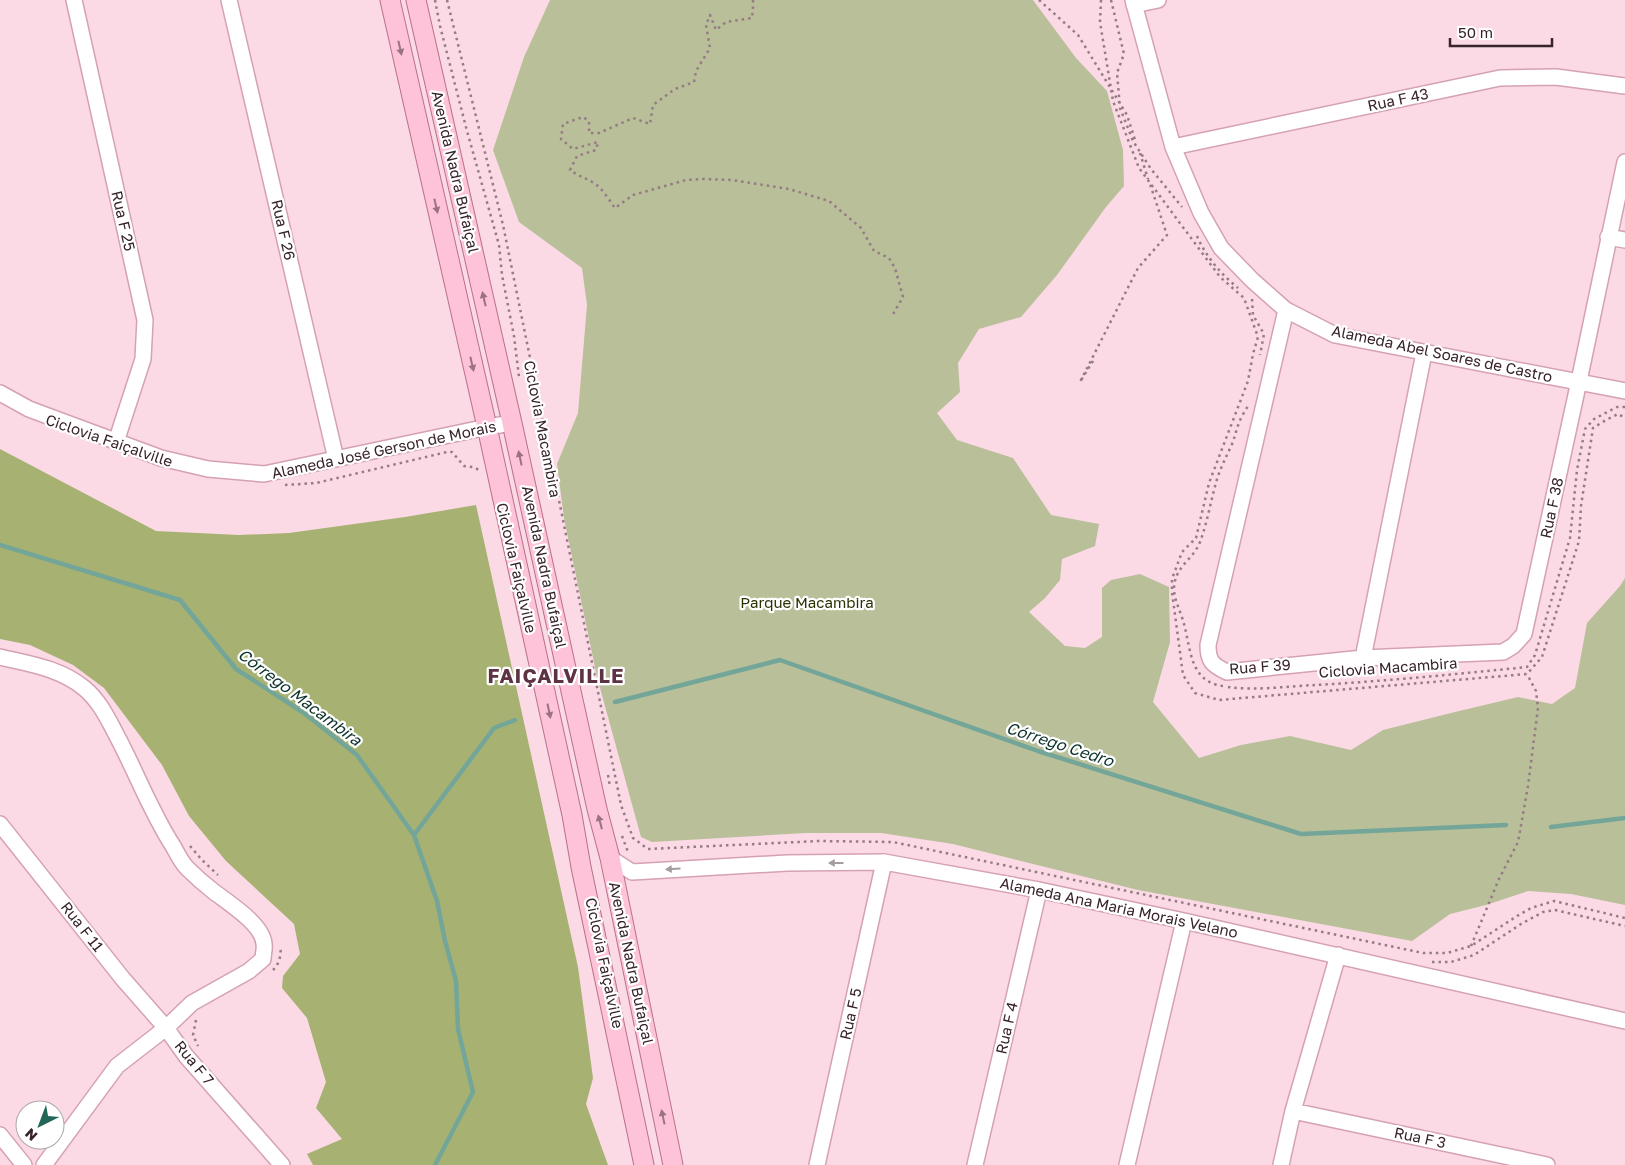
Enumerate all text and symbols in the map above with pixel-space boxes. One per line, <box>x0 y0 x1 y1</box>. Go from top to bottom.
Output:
scale bar <box>1450 15 1552 47</box>
text: 50 m <box>1458 23 1493 41</box>
one-way arrow <box>396 40 404 55</box>
street label: Rua F 43 <box>1366 84 1430 114</box>
street label: Avenida Nadra Bufaiçal <box>429 89 483 255</box>
street label: Rua F 25 <box>108 189 140 253</box>
street label: Rua F 26 <box>268 198 300 262</box>
one-way arrow <box>432 198 440 214</box>
one-way arrow <box>480 292 488 307</box>
street label: Alameda Abel Soares de Castro <box>1330 321 1554 385</box>
one-way arrow <box>468 357 476 372</box>
street label: Ciclovia Macambira <box>521 359 565 499</box>
street label: Ciclovia Faiçalville <box>43 410 176 470</box>
street label: Alameda José Gerson de Morais <box>270 416 498 482</box>
one-way arrow <box>516 450 524 465</box>
street label: Rua F 38 <box>1536 476 1566 540</box>
street label: Avenida Nadra Bufaiçal <box>519 484 571 650</box>
street label: Ciclovia Faiçalville <box>493 501 541 635</box>
park label: Parque Macambira <box>740 593 874 611</box>
water label: Córrego Macambira <box>234 644 366 751</box>
street label: Ciclovia Macambira <box>1318 653 1458 681</box>
street label: Rua F 39 <box>1229 655 1291 677</box>
district label: FAIÇALVILLE <box>488 663 625 687</box>
one-way arrow <box>545 704 553 719</box>
water label: Córrego Cedro <box>1004 717 1117 771</box>
one-way arrow <box>596 814 604 829</box>
one-way arrow <box>828 859 844 867</box>
one-way arrow <box>665 866 681 874</box>
street label: Alameda Ana Maria Morais Velano <box>999 873 1240 941</box>
street label: Avenida Nadra Bufaiçal <box>606 880 658 1046</box>
street label: Ciclovia Faiçalville <box>582 896 628 1030</box>
street label: Rua F 11 <box>58 898 108 955</box>
street label: Rua F 5 <box>835 986 865 1041</box>
street label: Rua F 4 <box>991 1000 1021 1056</box>
street label: Rua F 7 <box>171 1037 218 1088</box>
north arrow <box>15 1100 65 1150</box>
one-way arrow <box>659 1109 667 1125</box>
street label: Rua F 3 <box>1393 1123 1448 1151</box>
text: N <box>21 1125 41 1145</box>

